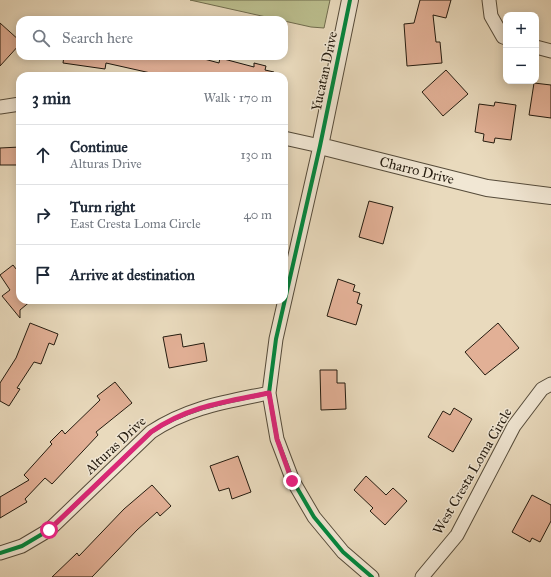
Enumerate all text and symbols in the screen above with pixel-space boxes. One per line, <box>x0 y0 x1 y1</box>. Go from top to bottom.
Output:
map controls <box>503 12 539 84</box>
button: + <box>503 12 539 48</box>
search box <box>16 16 288 60</box>
icon: search <box>30 27 52 49</box>
text: Search here <box>62 29 133 47</box>
street label: Yucatan Drive <box>308 30 341 112</box>
button: − <box>503 48 539 84</box>
text: 3 min <box>32 88 71 109</box>
text: Walk · 170 m <box>203 90 272 106</box>
text: Continue <box>70 138 128 156</box>
icon: ahead <box>32 144 54 166</box>
text: 130 m <box>240 147 272 163</box>
street label: Charro Drive <box>378 153 456 188</box>
text: Alturas Drive <box>70 156 142 172</box>
text: Turn right <box>70 198 135 216</box>
icon: right <box>32 204 54 226</box>
text: 40 m <box>243 207 272 223</box>
text: East Cresta Loma Circle <box>70 216 201 232</box>
icon: arrive <box>32 264 54 286</box>
text: Arrive at destination <box>70 266 195 284</box>
street label: West Cresta Loma Circle <box>429 405 516 538</box>
street label: Alturas Drive <box>81 413 149 479</box>
route end <box>283 472 301 490</box>
route start <box>40 521 58 539</box>

